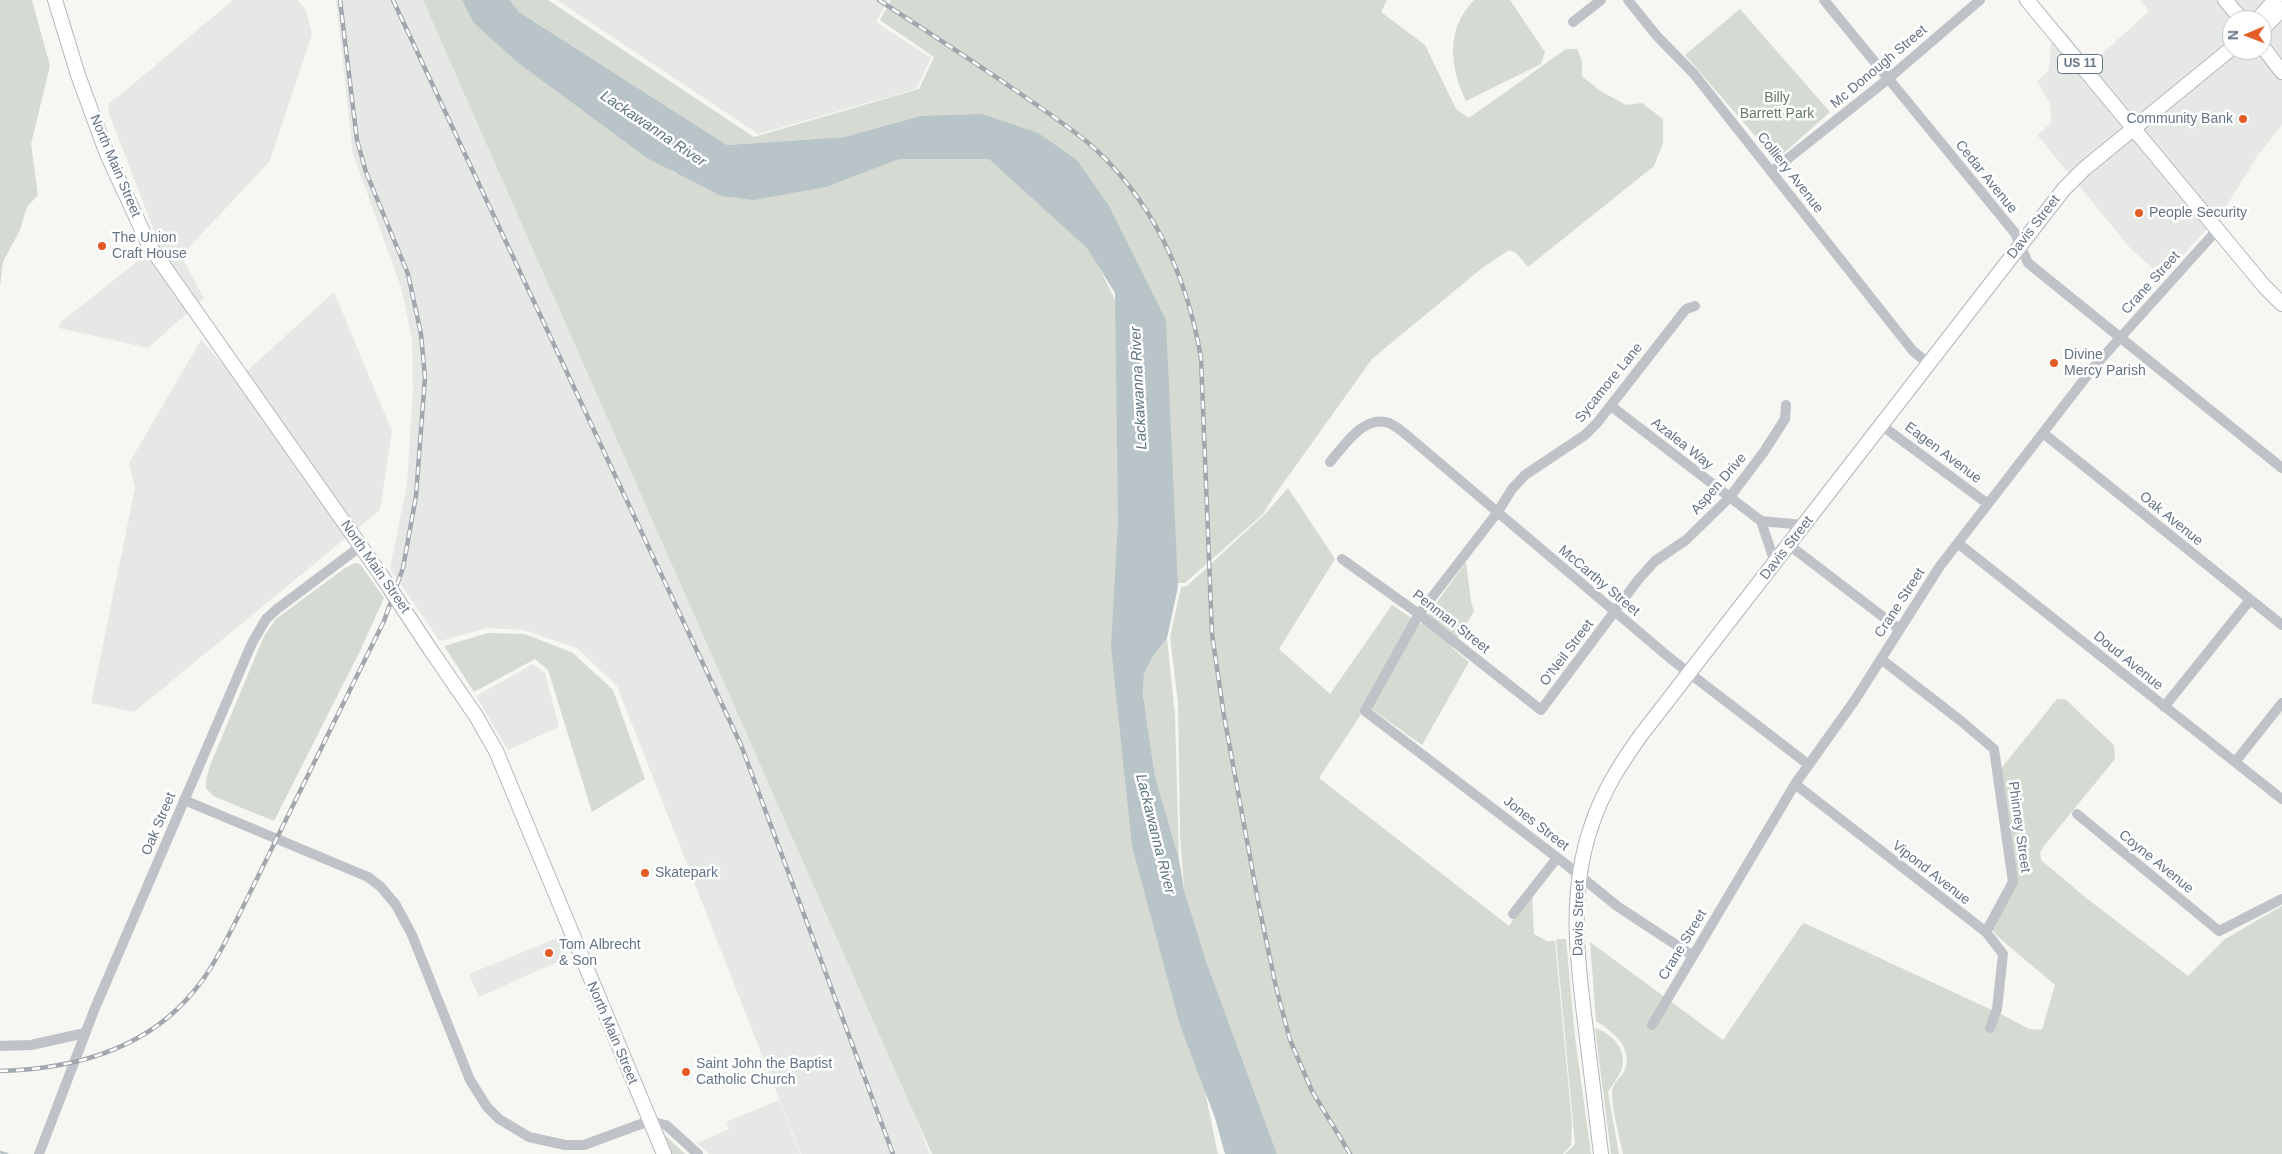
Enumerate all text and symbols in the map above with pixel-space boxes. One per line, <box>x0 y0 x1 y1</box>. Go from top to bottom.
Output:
north arrow <box>2222 10 2272 60</box>
street label: Mc Donough Street <box>1827 22 1931 112</box>
text: N <box>2225 30 2241 40</box>
road number: US 11 <box>2058 54 2102 74</box>
water label: Lackawanna River <box>597 87 709 171</box>
park label: Billy Barrett Park <box>1740 90 1814 122</box>
place label: Community Bank <box>2126 111 2233 127</box>
street label: North Main Street <box>86 112 144 220</box>
marker: Community Bank <box>2237 113 2249 125</box>
street label: Colliery Avenue <box>1753 129 1827 217</box>
street label: Cedar Avenue <box>1951 137 2021 217</box>
street label: Davis Street <box>2004 192 2064 262</box>
place label: People Security <box>2149 205 2247 221</box>
marker: People Security <box>2133 207 2145 219</box>
place label: The Union Craft House <box>112 230 187 262</box>
marker: The Union Craft House <box>96 240 108 252</box>
street label: Crane Street <box>2118 248 2184 318</box>
water label: Lackawanna River <box>1127 326 1151 450</box>
street label: Sycamore Lane <box>1572 340 1646 426</box>
place label: Divine Mercy Parish <box>2064 347 2146 380</box>
marker: Divine Mercy Parish <box>2048 357 2060 369</box>
street label: Azalea Way <box>1648 415 1716 473</box>
street label: Eagen Avenue <box>1901 419 1985 487</box>
street label: Aspen Drive <box>1688 450 1750 518</box>
street label: Oak Avenue <box>2136 488 2206 550</box>
street label: Davis Street <box>1757 513 1817 583</box>
street label: North Main Street <box>337 517 413 617</box>
street label: McCarthy Street <box>1555 542 1643 620</box>
street label: Crane Street <box>1871 565 1929 641</box>
street label: Penman Street <box>1409 587 1493 657</box>
street label: O'Neil Street <box>1537 616 1597 690</box>
street label: Doud Avenue <box>2090 628 2166 694</box>
water label: Lackawanna River <box>1131 772 1179 896</box>
street label: Phinney Street <box>2004 780 2034 874</box>
street label: Oak Street <box>138 790 180 858</box>
street label: Jones Street <box>1500 793 1572 855</box>
street label: Coyne Avenue <box>2115 827 2197 897</box>
street label: Vipond Avenue <box>1889 837 1973 909</box>
place label: Skatepark <box>655 865 718 881</box>
marker: Skatepark <box>639 867 651 879</box>
street label: Davis Street <box>1570 880 1588 956</box>
street label: Crane Street <box>1655 907 1711 983</box>
place label: Tom Albrecht & Son <box>559 937 641 970</box>
marker: Tom Albrecht & Son <box>543 947 555 959</box>
street label: North Main Street <box>583 979 641 1087</box>
place label: Saint John the Baptist Catholic Church <box>696 1056 832 1088</box>
marker: Saint John the Baptist Catholic Church <box>680 1066 692 1078</box>

